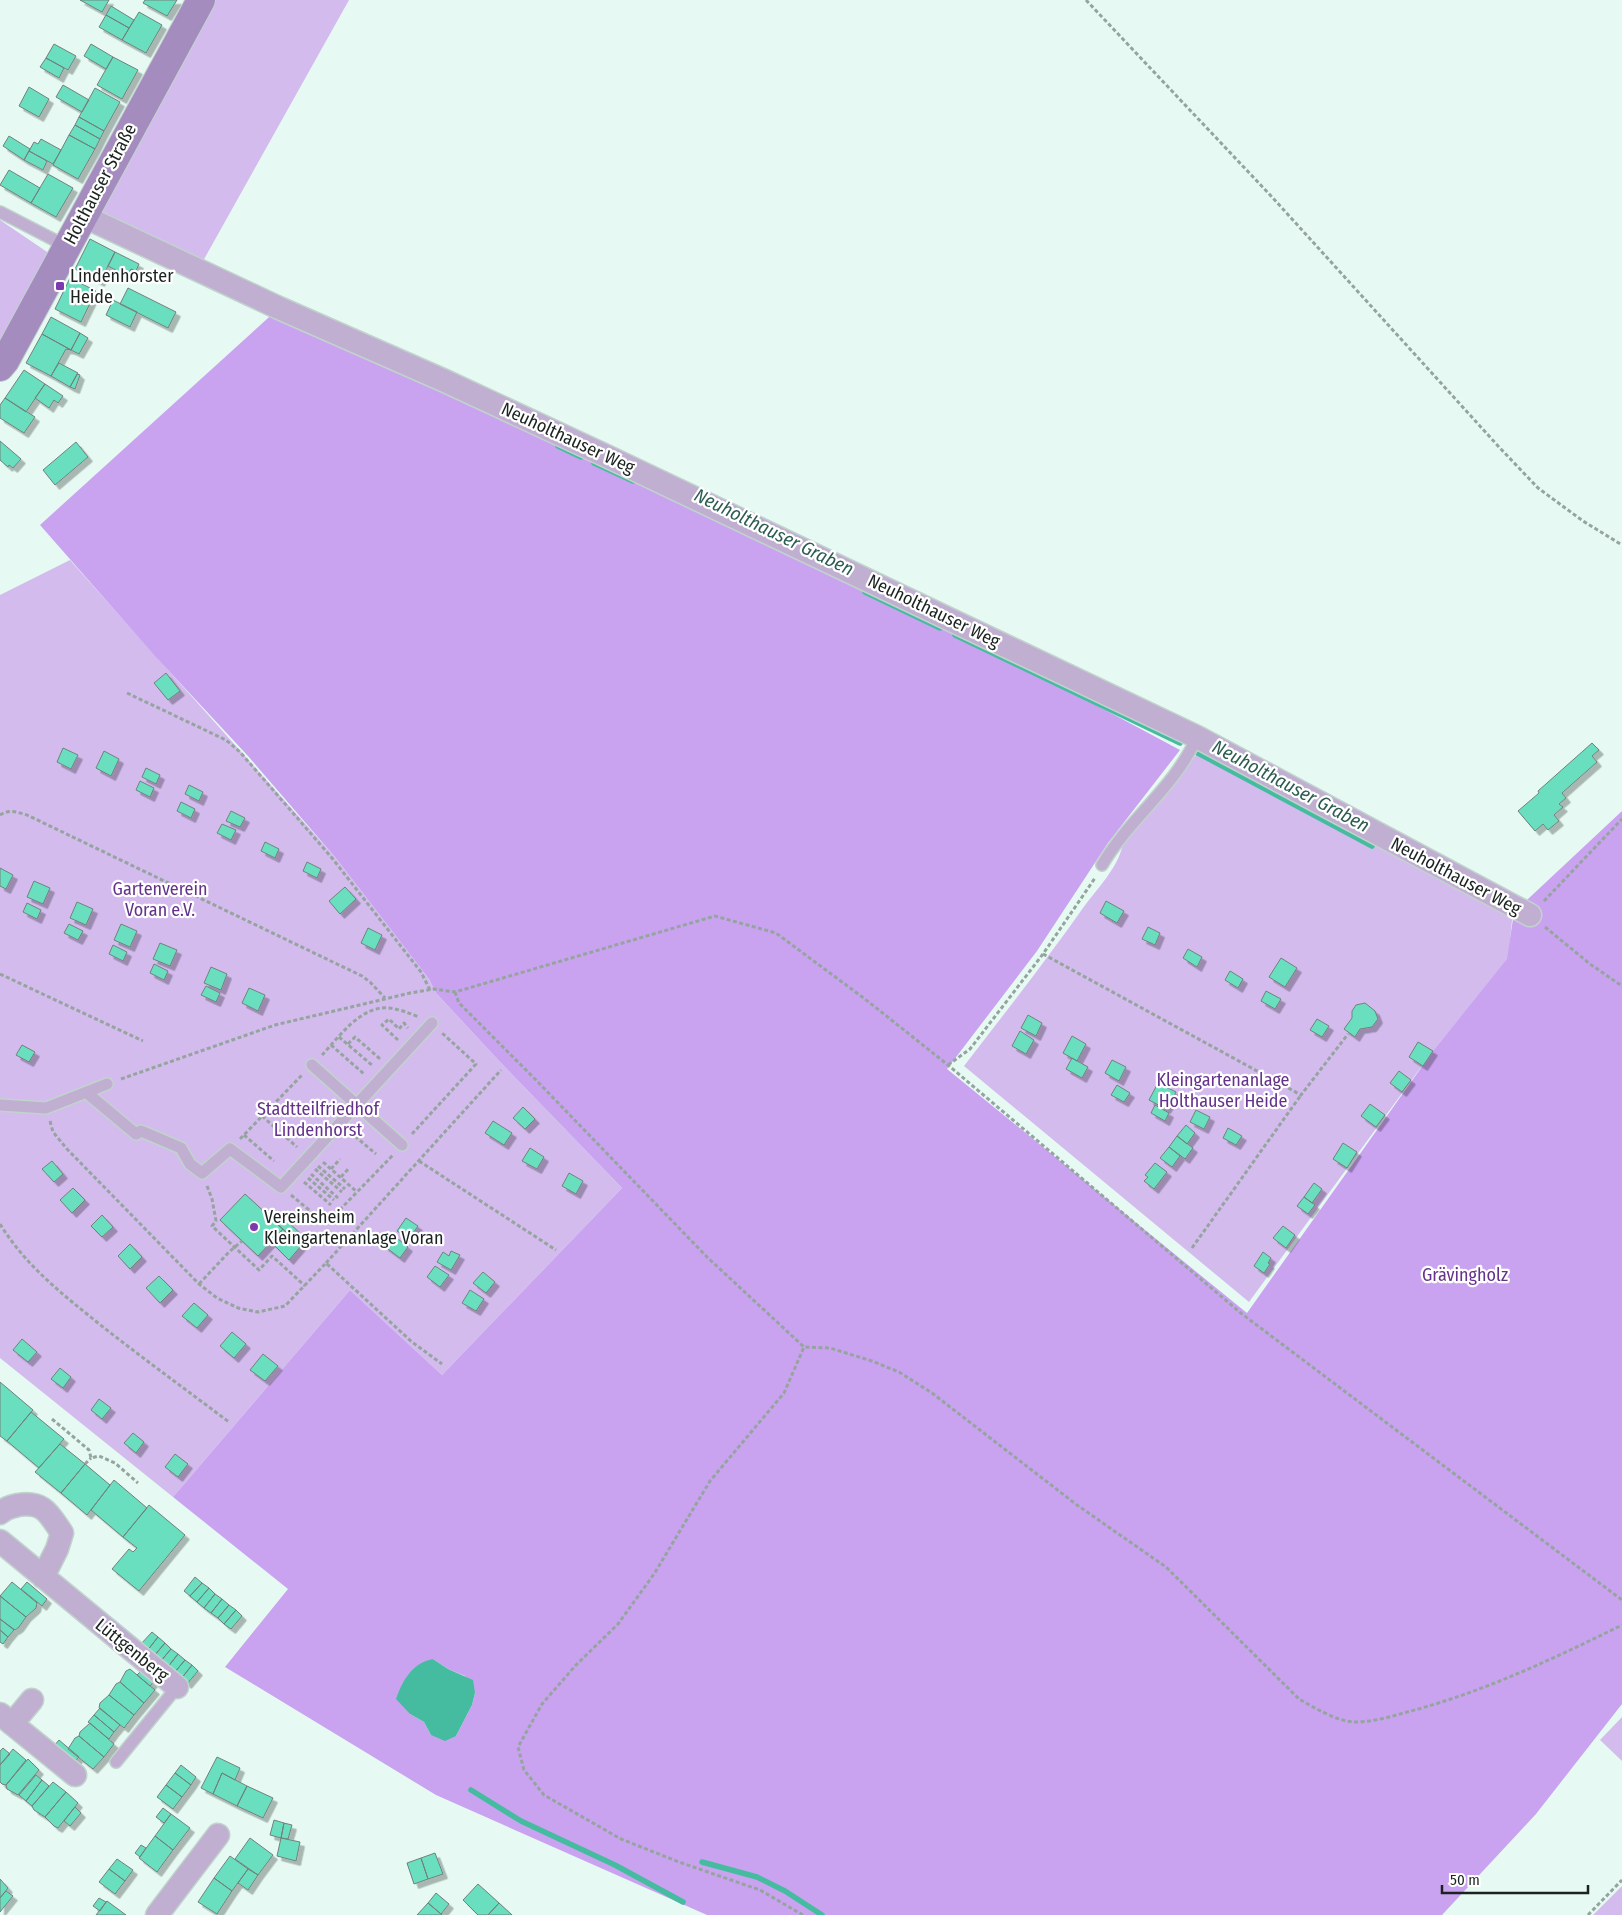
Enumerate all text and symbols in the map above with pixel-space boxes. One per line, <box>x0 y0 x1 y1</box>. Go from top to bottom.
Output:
street label: Holthauser Straße <box>59 120 141 248</box>
place label: Lindenhorster Heide <box>70 265 174 308</box>
marker: Lindenhorster Heide <box>54 280 66 292</box>
street label: Neuholthauser Weg <box>498 398 639 479</box>
water label: Neuholthauser Graben <box>690 483 858 581</box>
street label: Neuholthauser Weg <box>864 569 1004 653</box>
water label: Neuholthauser Graben <box>1208 735 1374 837</box>
street label: Neuholthauser Weg <box>1387 832 1525 920</box>
park label: Gartenverein Voran e.V. <box>113 878 207 921</box>
park label: Kleingartenanlage Holthauser Heide <box>1157 1069 1290 1112</box>
park label: Stadtteilfriedhof Lindenhorst <box>257 1098 381 1141</box>
place label: Vereinsheim Kleingartenanlage Voran <box>264 1206 443 1249</box>
marker: Vereinsheim Kleingartenanlage Voran <box>248 1221 260 1233</box>
park label: Grävingholz <box>1422 1264 1508 1286</box>
street label: Lüttgenberg <box>91 1614 174 1687</box>
scale bar <box>1442 1862 1588 1894</box>
text: 50 m <box>1450 1871 1480 1889</box>

